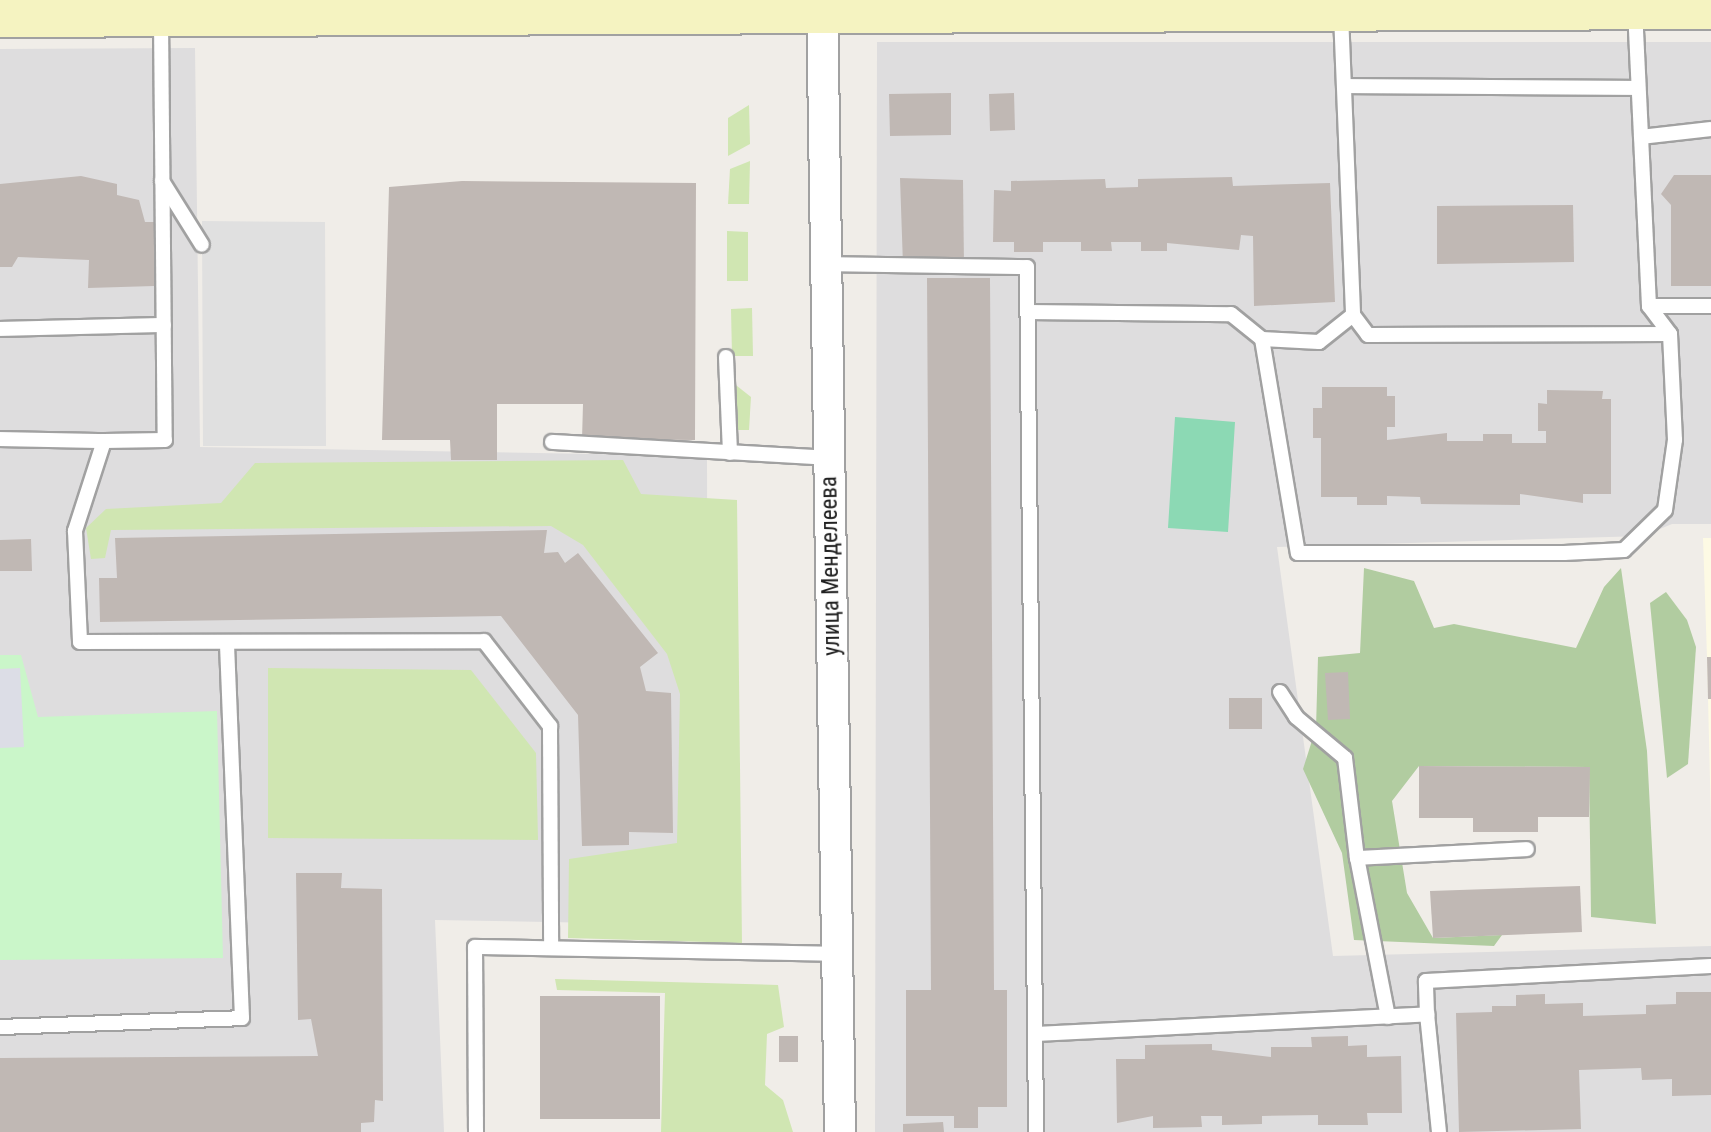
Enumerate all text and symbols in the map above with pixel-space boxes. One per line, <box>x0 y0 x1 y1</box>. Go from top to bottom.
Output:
street label: улица Менделеева <box>816 476 846 656</box>

